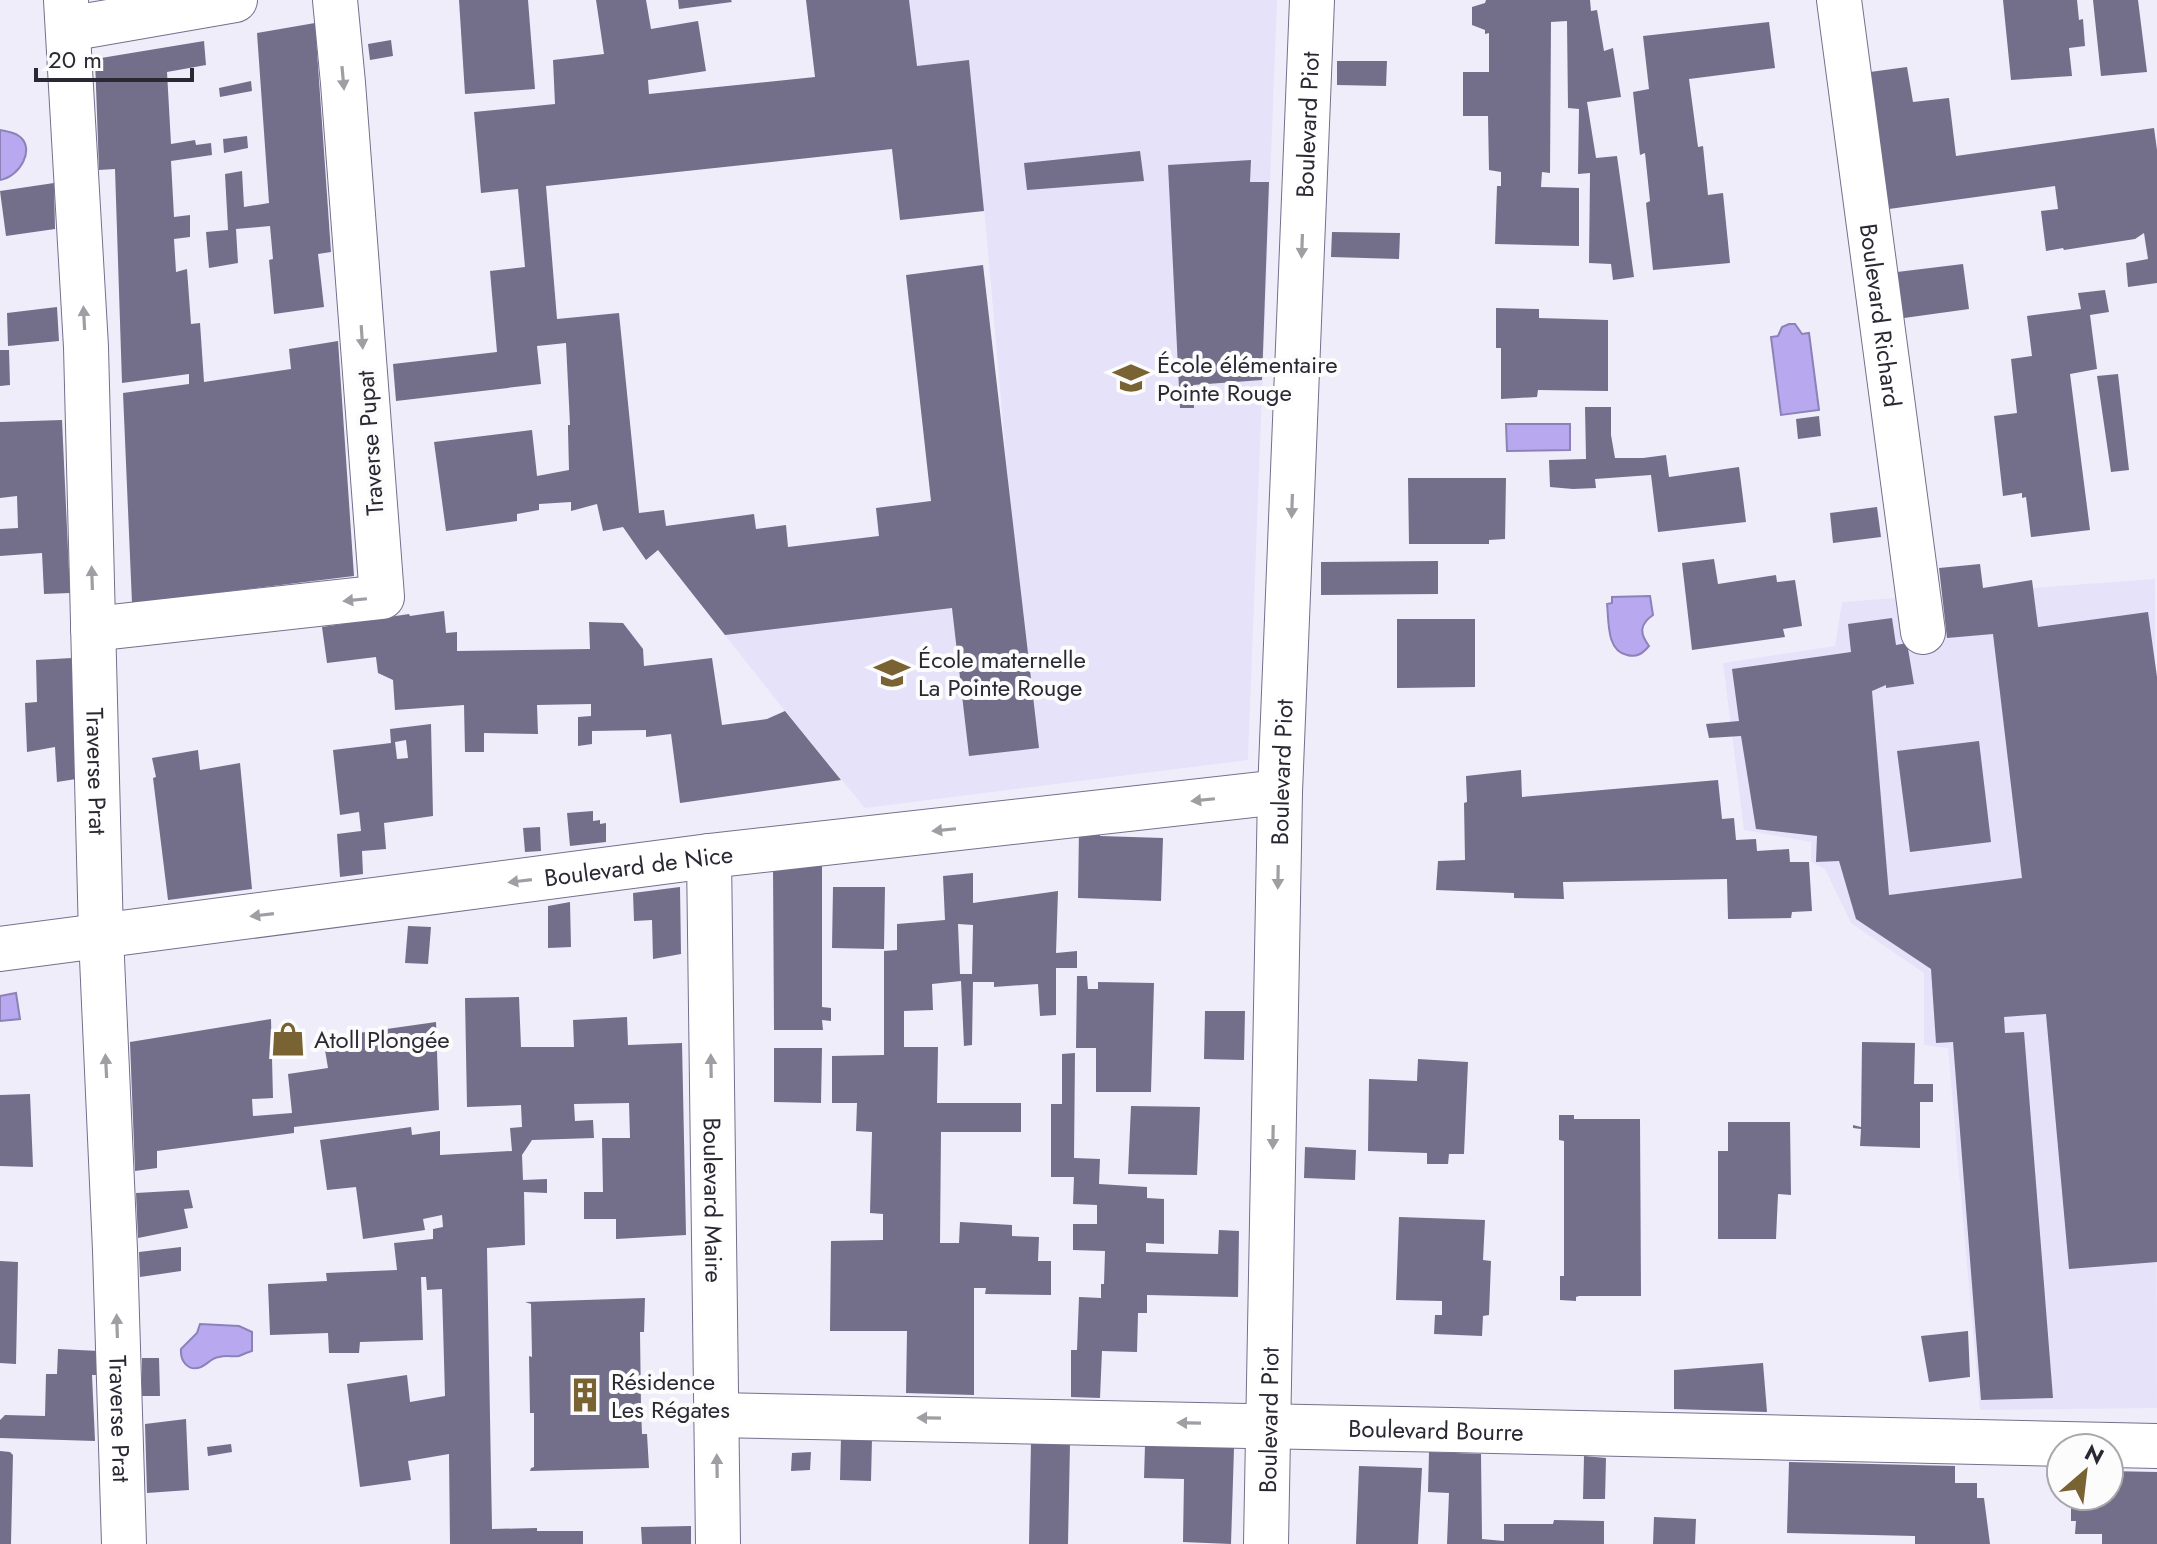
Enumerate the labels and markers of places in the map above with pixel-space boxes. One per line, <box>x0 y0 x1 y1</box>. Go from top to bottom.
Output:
place label: École élémentaire Pointe Rouge <box>1157 347 1338 410</box>
school or university icon: École élémentaire Pointe Rouge <box>1112 359 1150 397</box>
place label: École maternelle La Pointe Rouge <box>918 642 1086 705</box>
school or university icon: École maternelle La Pointe Rouge <box>873 654 911 692</box>
shop icon: Atoll Plongée <box>269 1020 307 1058</box>
place label: Atoll Plongée <box>314 1022 450 1057</box>
place label: Résidence Les Régates <box>611 1364 730 1427</box>
building icon: Résidence Les Régates <box>566 1376 604 1414</box>

